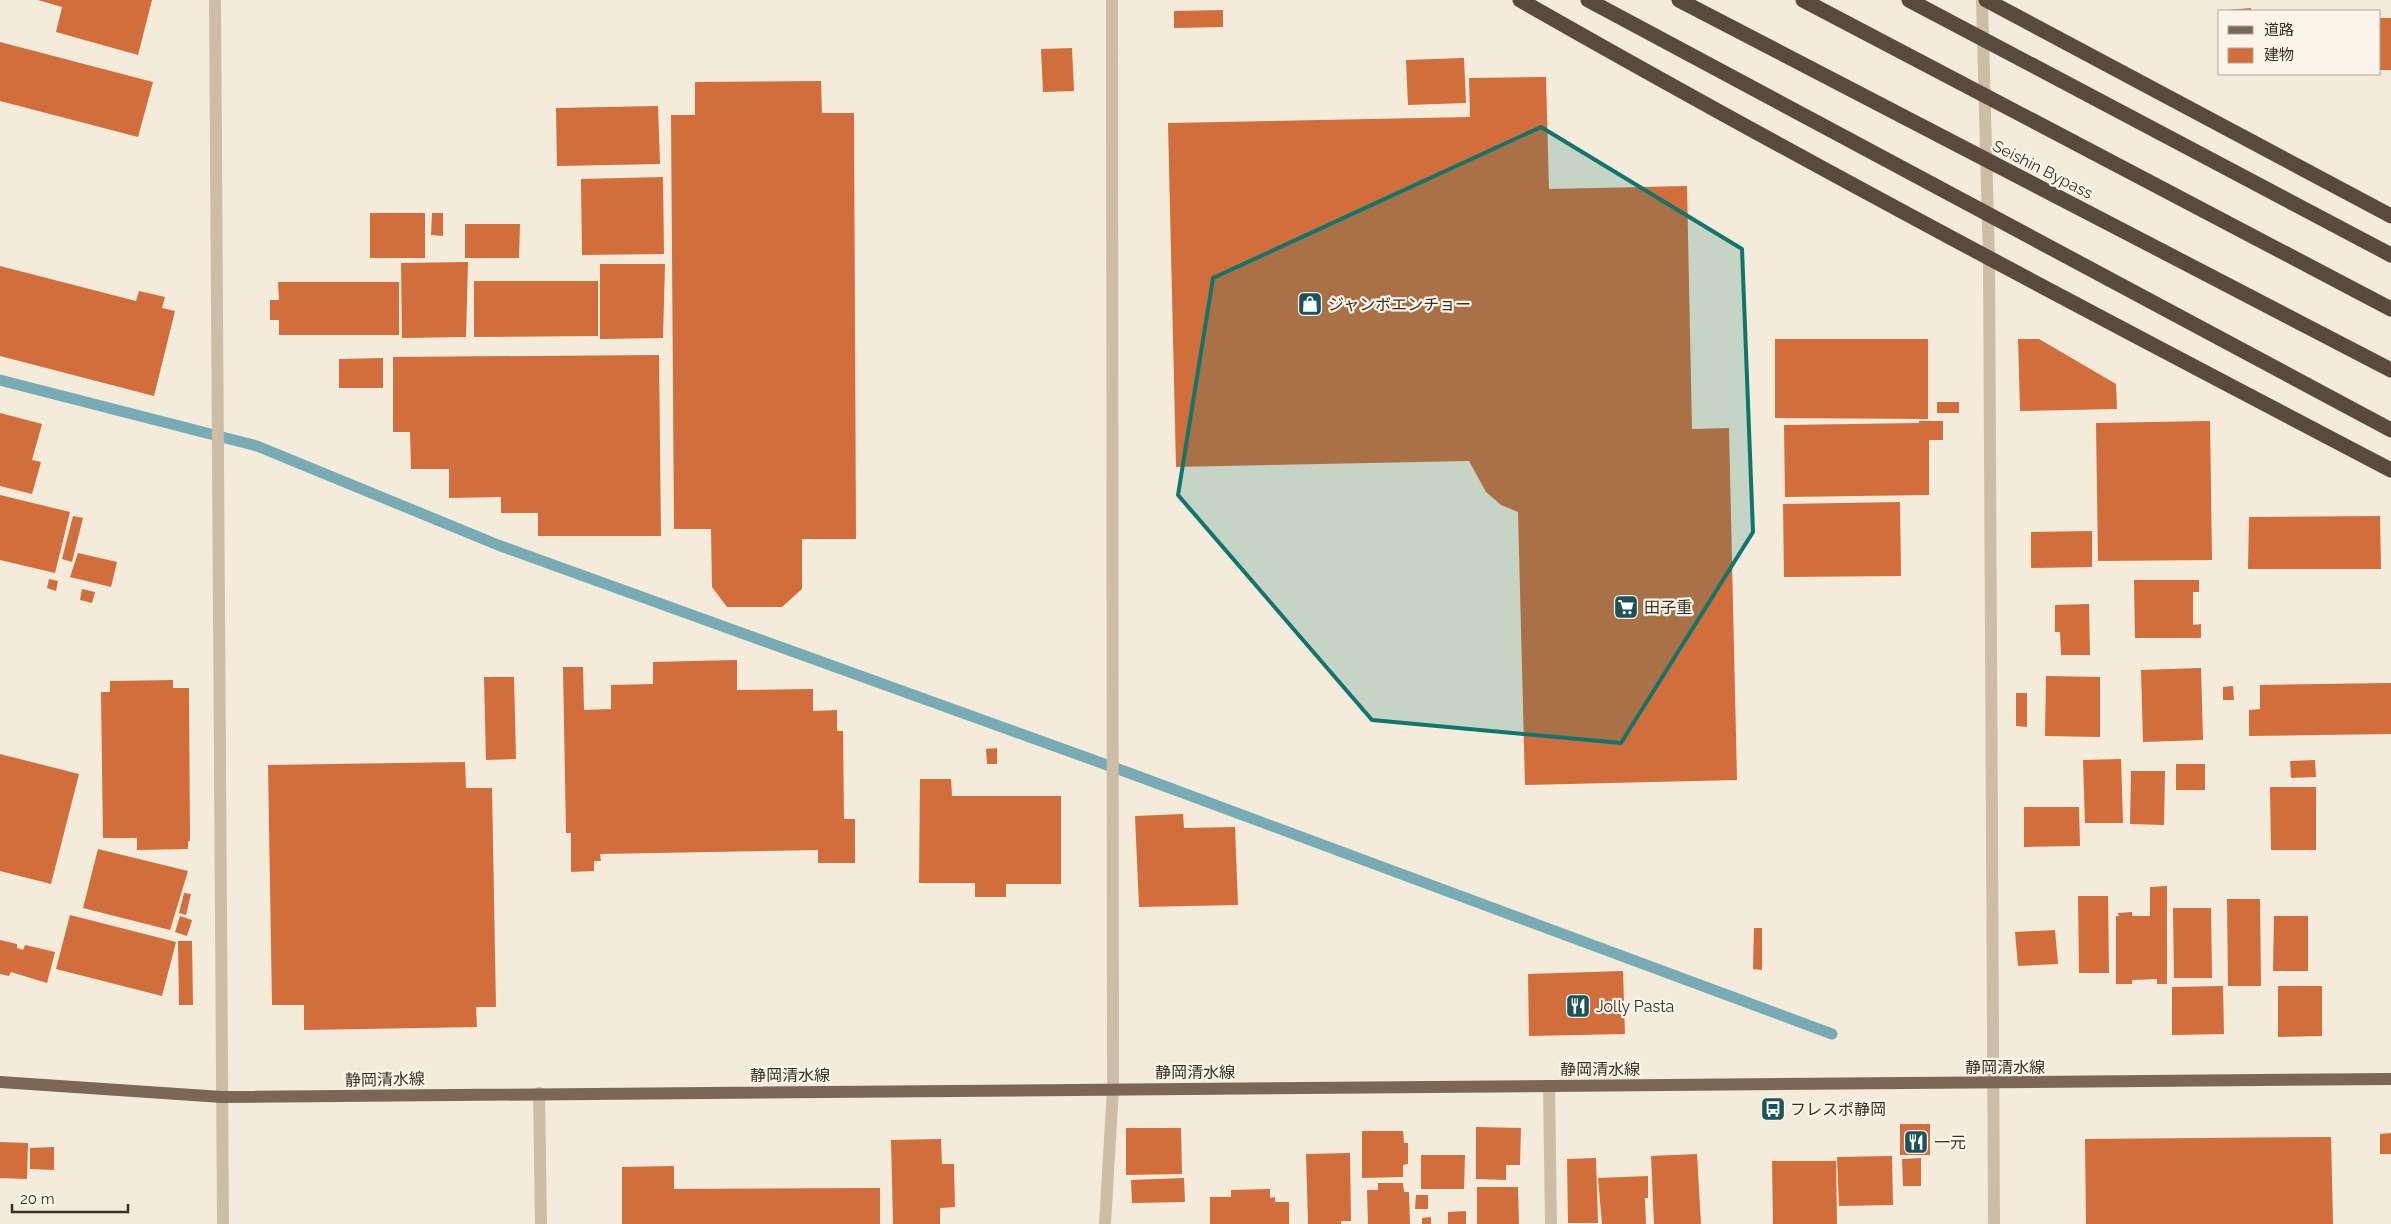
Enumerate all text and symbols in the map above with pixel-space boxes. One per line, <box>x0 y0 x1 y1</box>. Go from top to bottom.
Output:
legend <box>2218 10 2381 75</box>
text: 道路 <box>2264 21 2294 39</box>
text: 建物 <box>2264 46 2294 64</box>
street label: Seishin Bypass <box>1990 136 2096 203</box>
shop icon: ジャンボエンチョー <box>1297 291 1323 317</box>
place label: ジャンボエンチョー <box>1328 295 1471 314</box>
supermarket icon: 田子重 <box>1613 594 1639 620</box>
place label: 田子重 <box>1644 598 1692 617</box>
restaurant icon: Jolly Pasta <box>1565 993 1591 1019</box>
place label: Jolly Pasta <box>1596 997 1674 1016</box>
street label: 静岡清水線 <box>1965 1058 2045 1077</box>
street label: 静岡清水線 <box>1560 1060 1640 1079</box>
street label: 静岡清水線 <box>1155 1063 1235 1082</box>
street label: 静岡清水線 <box>750 1066 830 1085</box>
street label: 静岡清水線 <box>345 1069 425 1090</box>
bus stop icon: フレスポ静岡 <box>1760 1096 1786 1122</box>
place label: フレスポ静岡 <box>1790 1100 1886 1119</box>
restaurant icon: 一元 <box>1903 1129 1929 1155</box>
place label: 一元 <box>1934 1133 1966 1152</box>
scale bar <box>12 1182 129 1214</box>
text: 20 m <box>20 1190 55 1208</box>

